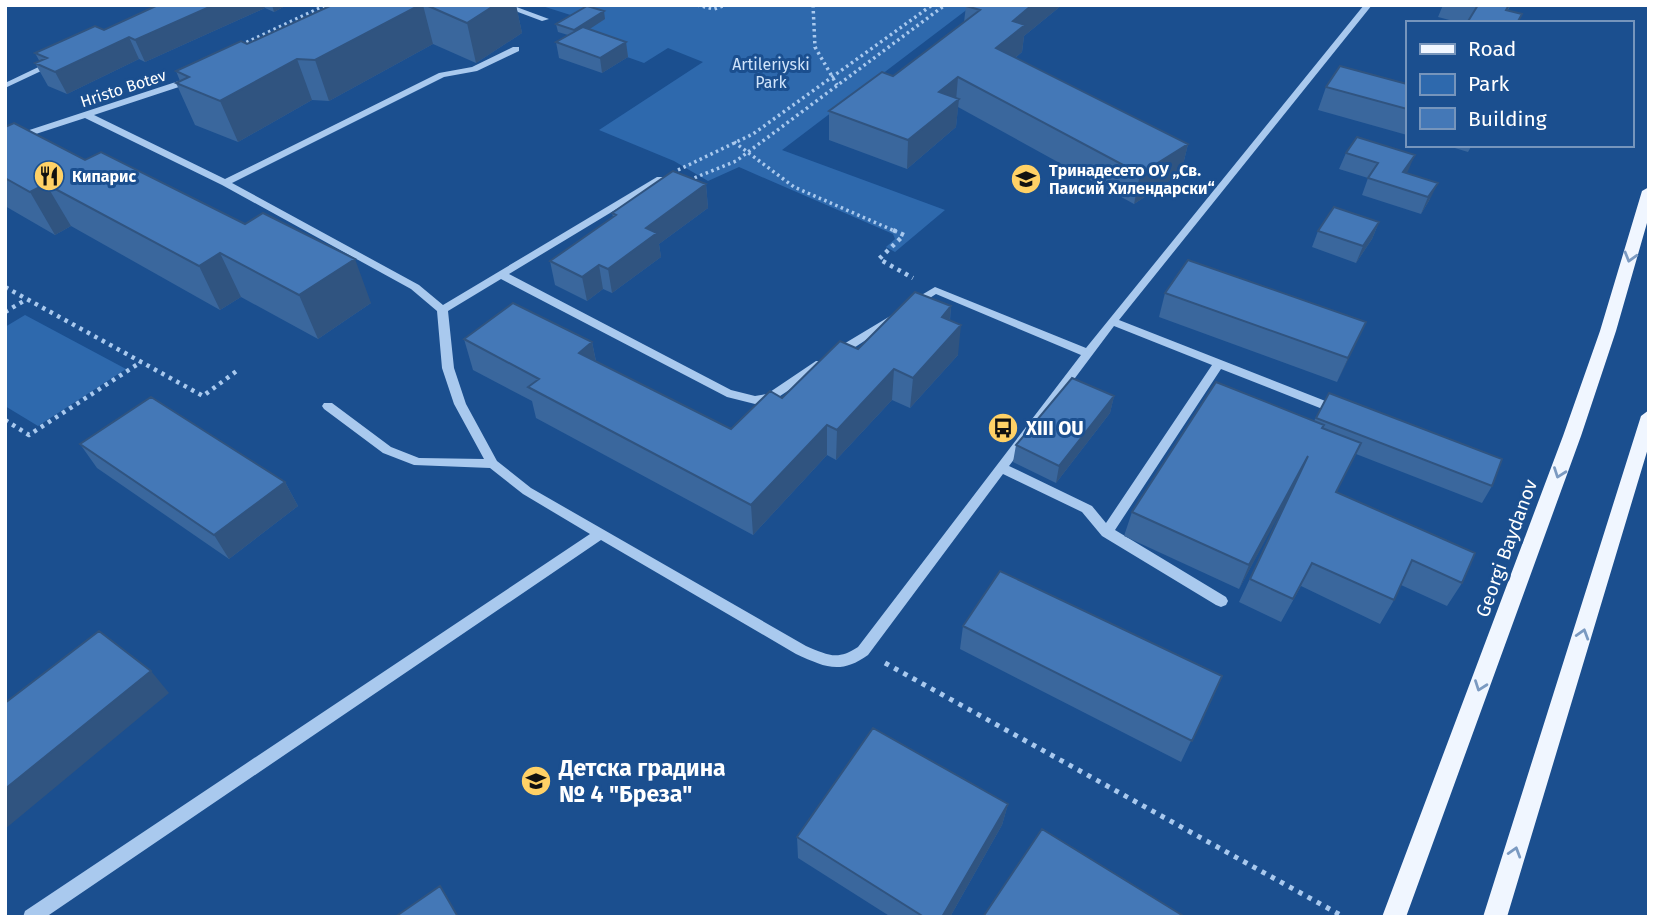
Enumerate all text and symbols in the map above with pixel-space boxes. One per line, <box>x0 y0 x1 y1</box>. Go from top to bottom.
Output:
legend <box>1406 21 1633 147</box>
text: Road <box>1468 36 1516 62</box>
park label: Artileriyski Park <box>732 55 810 92</box>
street label: Hristo Botev <box>78 66 169 111</box>
text: Park <box>1468 71 1510 97</box>
text: Building <box>1468 106 1547 132</box>
restaurant icon: Кипарис <box>32 159 66 193</box>
place label: Тринадесето ОУ „Св. Паисий Хилендарски“ <box>1049 161 1215 198</box>
school or university icon: Тринадесето ОУ „Св. Паисий Хилендарски“ <box>1009 162 1043 196</box>
place label: Кипарис <box>72 167 137 186</box>
one-way arrow <box>1623 250 1638 262</box>
bus stop icon: XIII OU <box>986 411 1020 445</box>
place label: XIII OU <box>1025 417 1084 440</box>
one-way arrow <box>1553 466 1567 478</box>
street label: Georgi Baydanov <box>1471 476 1542 620</box>
one-way arrow <box>1575 629 1589 641</box>
one-way arrow <box>1474 680 1488 692</box>
place label: Детска градина № 4 "Бреза" <box>558 754 726 808</box>
school or university icon: Детска градина № 4 "Бреза" <box>519 764 553 798</box>
one-way arrow <box>1507 846 1522 858</box>

